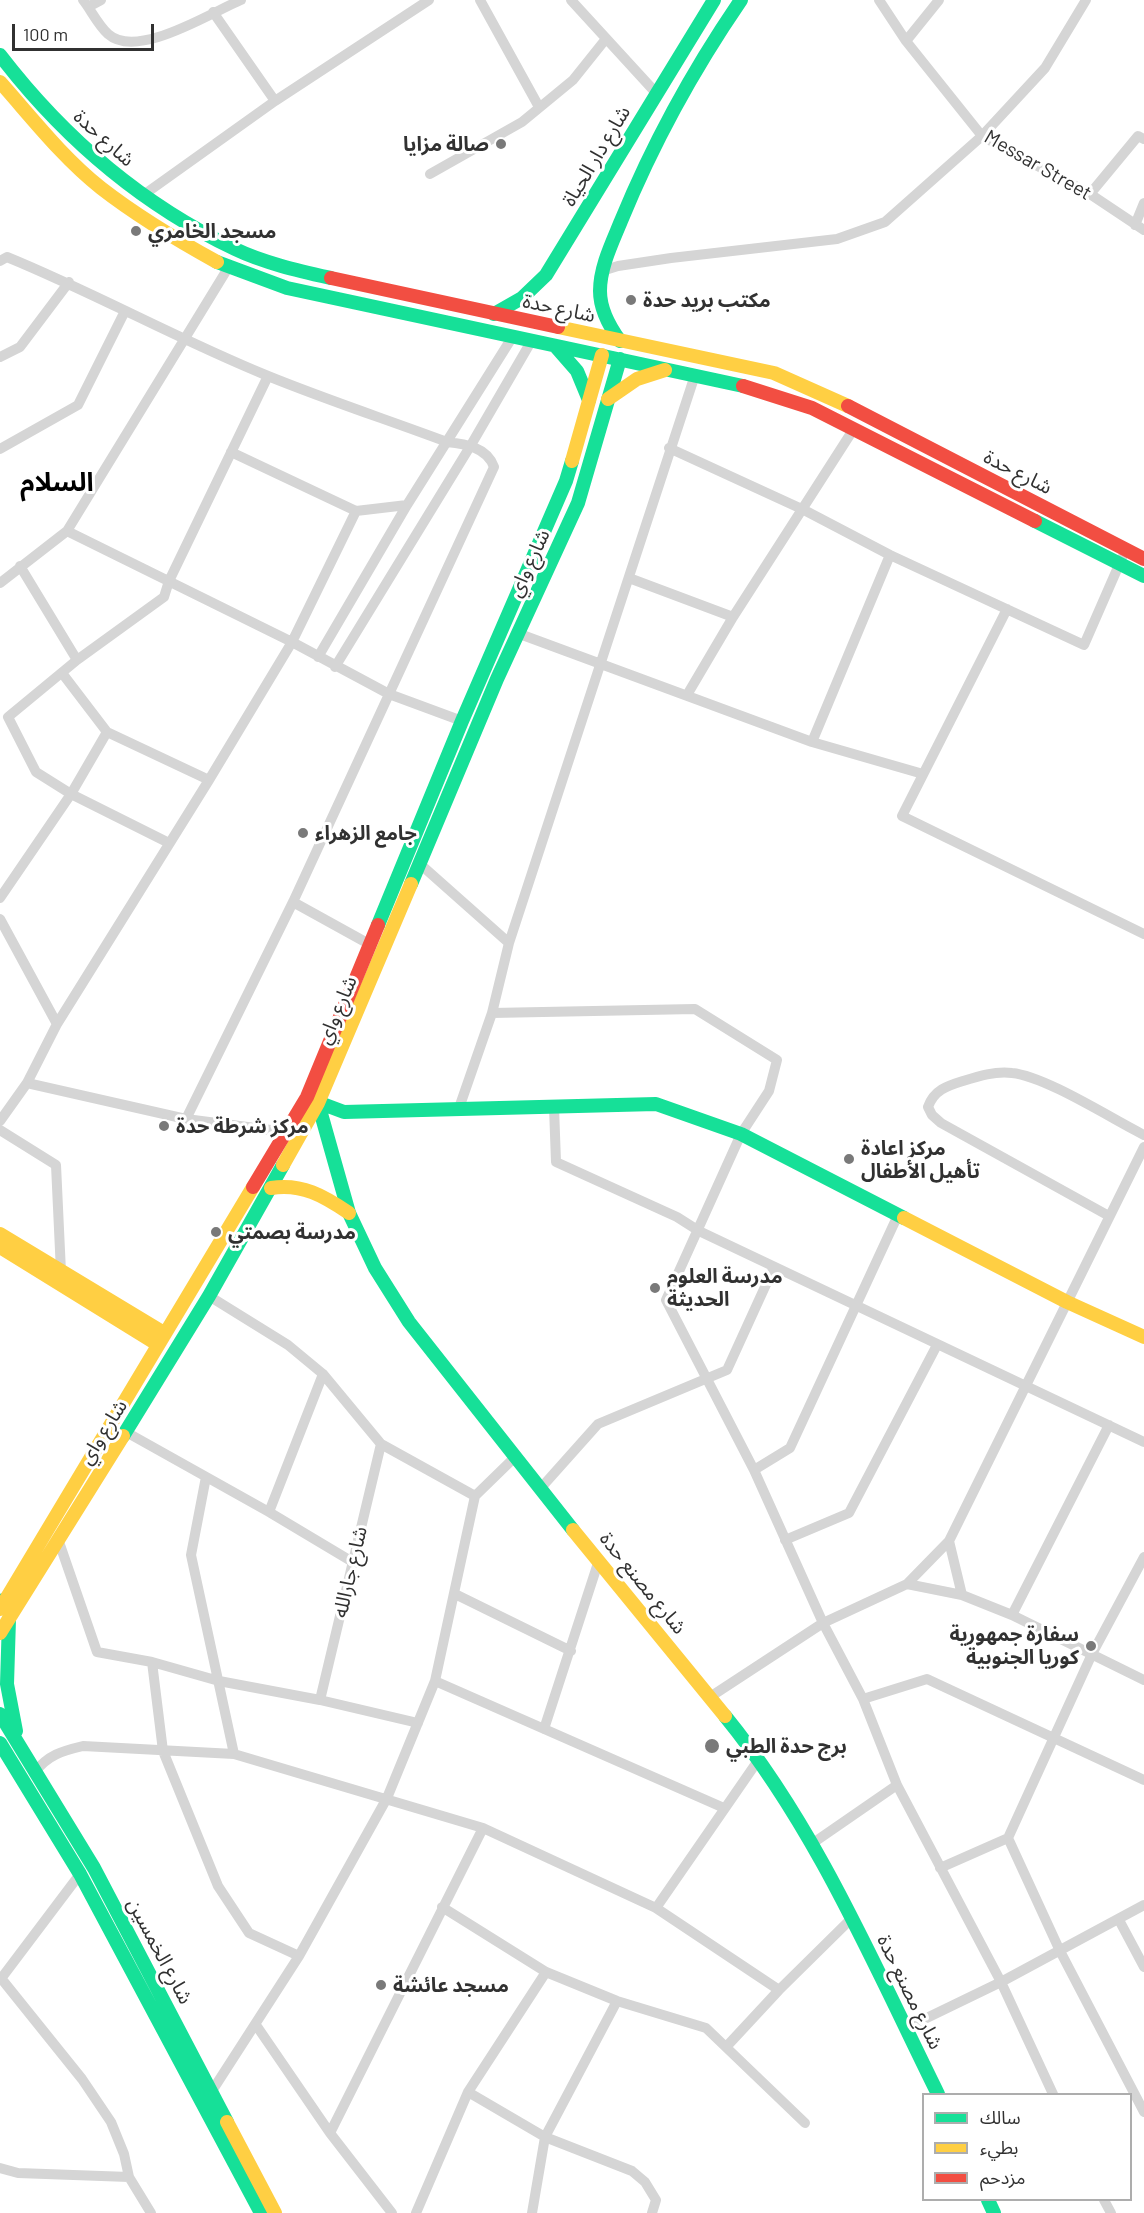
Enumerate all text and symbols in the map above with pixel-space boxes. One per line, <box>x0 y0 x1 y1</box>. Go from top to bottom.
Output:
scale bar <box>15 12 158 50</box>
text: 100 m <box>23 23 68 45</box>
street label: شارع دار الحياة <box>557 102 635 210</box>
street label: شارع حدة <box>69 104 139 172</box>
street label: Messar Street <box>980 125 1096 205</box>
place label: صالة مزايا <box>403 132 489 156</box>
marker: صالة مزايا <box>494 137 508 151</box>
place label: مسجد الخامري <box>148 219 276 243</box>
marker: مسجد الخامري <box>129 224 143 238</box>
place label: مكتب بريد حدة <box>643 288 771 312</box>
street label: شارع حدة <box>521 289 597 327</box>
marker: مكتب بريد حدة <box>624 293 638 307</box>
street label: شارع حدة <box>980 445 1056 499</box>
district label: السلام <box>20 466 94 498</box>
street label: شارع واي <box>503 525 555 601</box>
place label: جامع الزهراء <box>315 821 417 845</box>
marker: جامع الزهراء <box>296 826 310 840</box>
street label: شارع واي <box>312 972 362 1048</box>
place label: مركز شرطة حدة <box>176 1114 309 1138</box>
marker: مركز شرطة حدة <box>157 1119 171 1133</box>
place label: مركز اعادة تأهيل الأطفال <box>861 1136 980 1183</box>
marker: مركز اعادة تأهيل الأطفال <box>842 1152 856 1166</box>
place label: مدرسة بصمتي <box>228 1220 356 1244</box>
marker: مدرسة بصمتي <box>209 1225 223 1239</box>
place label: مدرسة العلوم الحديثة <box>667 1264 783 1311</box>
marker: مدرسة العلوم الحديثة <box>648 1281 662 1295</box>
street label: شارع واي <box>74 1395 132 1469</box>
street label: شارع جارالله <box>328 1524 372 1620</box>
street label: شارع مصنع حدة <box>595 1527 691 1639</box>
place label: سفارة جمهورية كوريا الجنوبية <box>949 1622 1079 1669</box>
marker: سفارة جمهورية كوريا الجنوبية <box>1084 1639 1098 1653</box>
place label: برج حدة الطبي <box>726 1734 847 1758</box>
marker: برج حدة الطبي <box>703 1737 721 1755</box>
street label: شارع الخمسين <box>122 1894 198 2008</box>
street label: شارع مصنع حدة <box>872 1931 948 2053</box>
place label: مسجد عائشة <box>393 1973 509 1997</box>
marker: مسجد عائشة <box>374 1978 388 1992</box>
legend <box>922 2093 1132 2201</box>
text: سالك <box>980 2106 1021 2128</box>
text: بطيء <box>980 2136 1018 2158</box>
text: مزدحم <box>980 2166 1025 2188</box>

